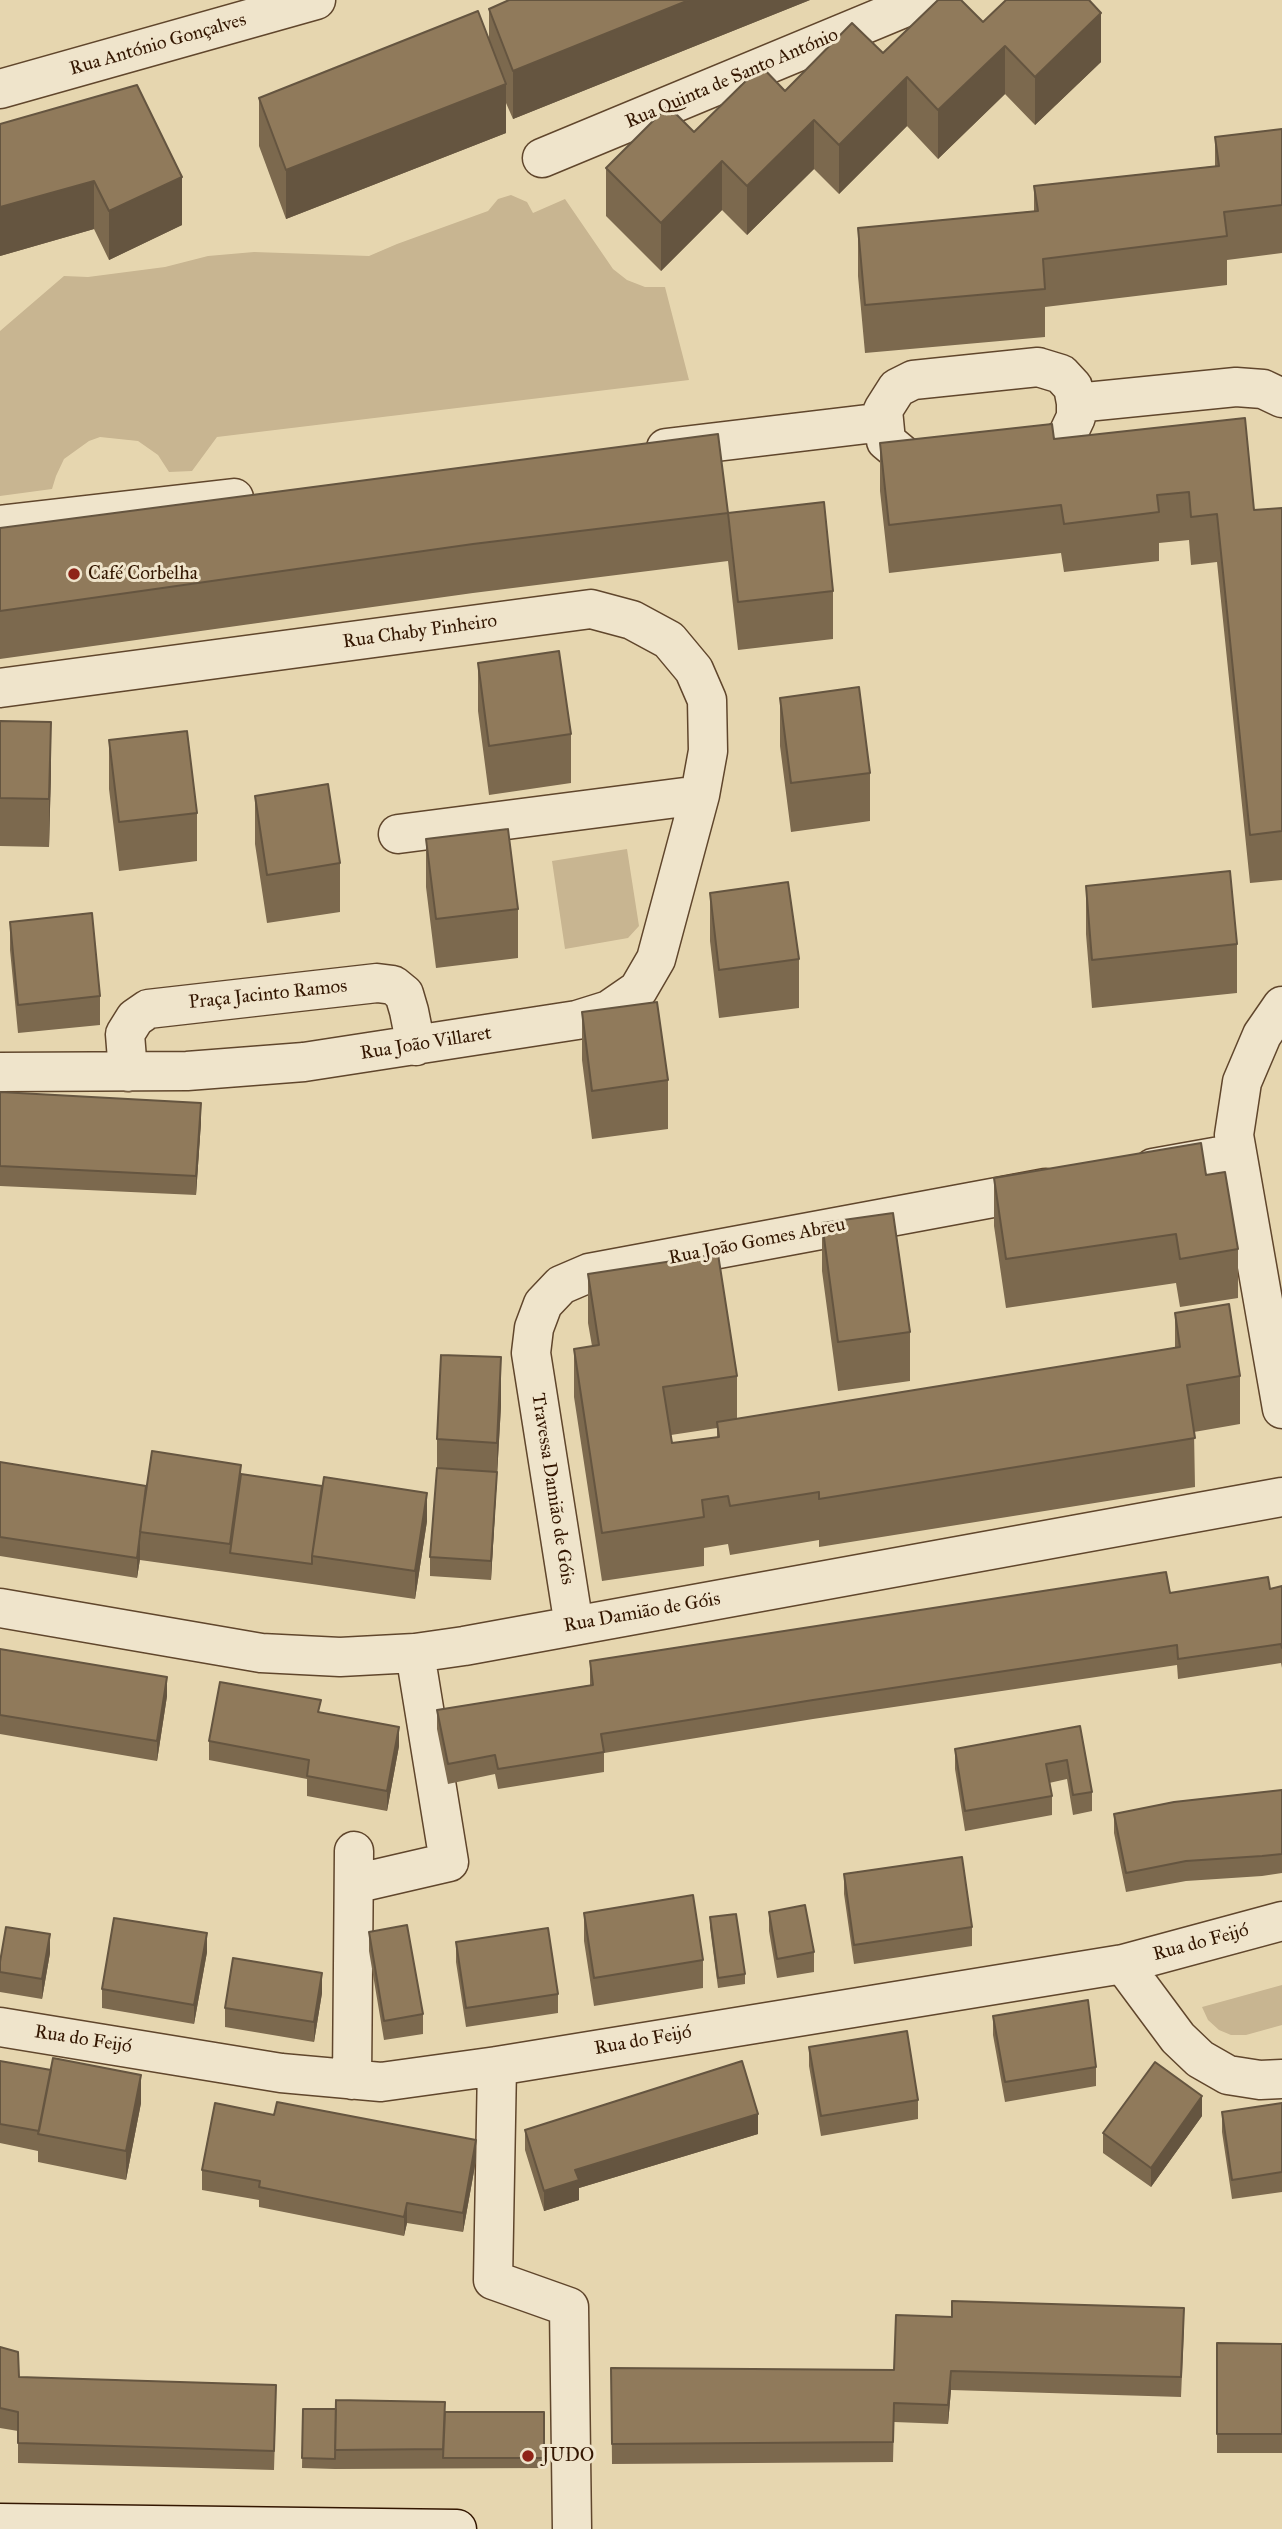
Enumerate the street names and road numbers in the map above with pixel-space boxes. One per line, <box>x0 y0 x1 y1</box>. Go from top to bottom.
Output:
street label: Rua António Gonçalves <box>67 9 249 81</box>
street label: Rua Quinta de Santo António <box>622 24 842 134</box>
street label: Rua Chaby Pinheiro <box>341 610 499 654</box>
street label: Praça Jacinto Ramos <box>188 975 348 1015</box>
street label: Rua João Villaret <box>359 1022 493 1066</box>
street label: Rua João Gomes Abreu <box>667 1214 847 1270</box>
street label: Travessa Damião de Góis <box>526 1392 578 1586</box>
street label: Rua Damião de Góis <box>562 1588 722 1638</box>
street label: Rua do Feijó <box>1151 1919 1251 1967</box>
street label: Rua do Feijó <box>33 2021 133 2059</box>
street label: Rua do Feijó <box>593 2021 693 2061</box>

